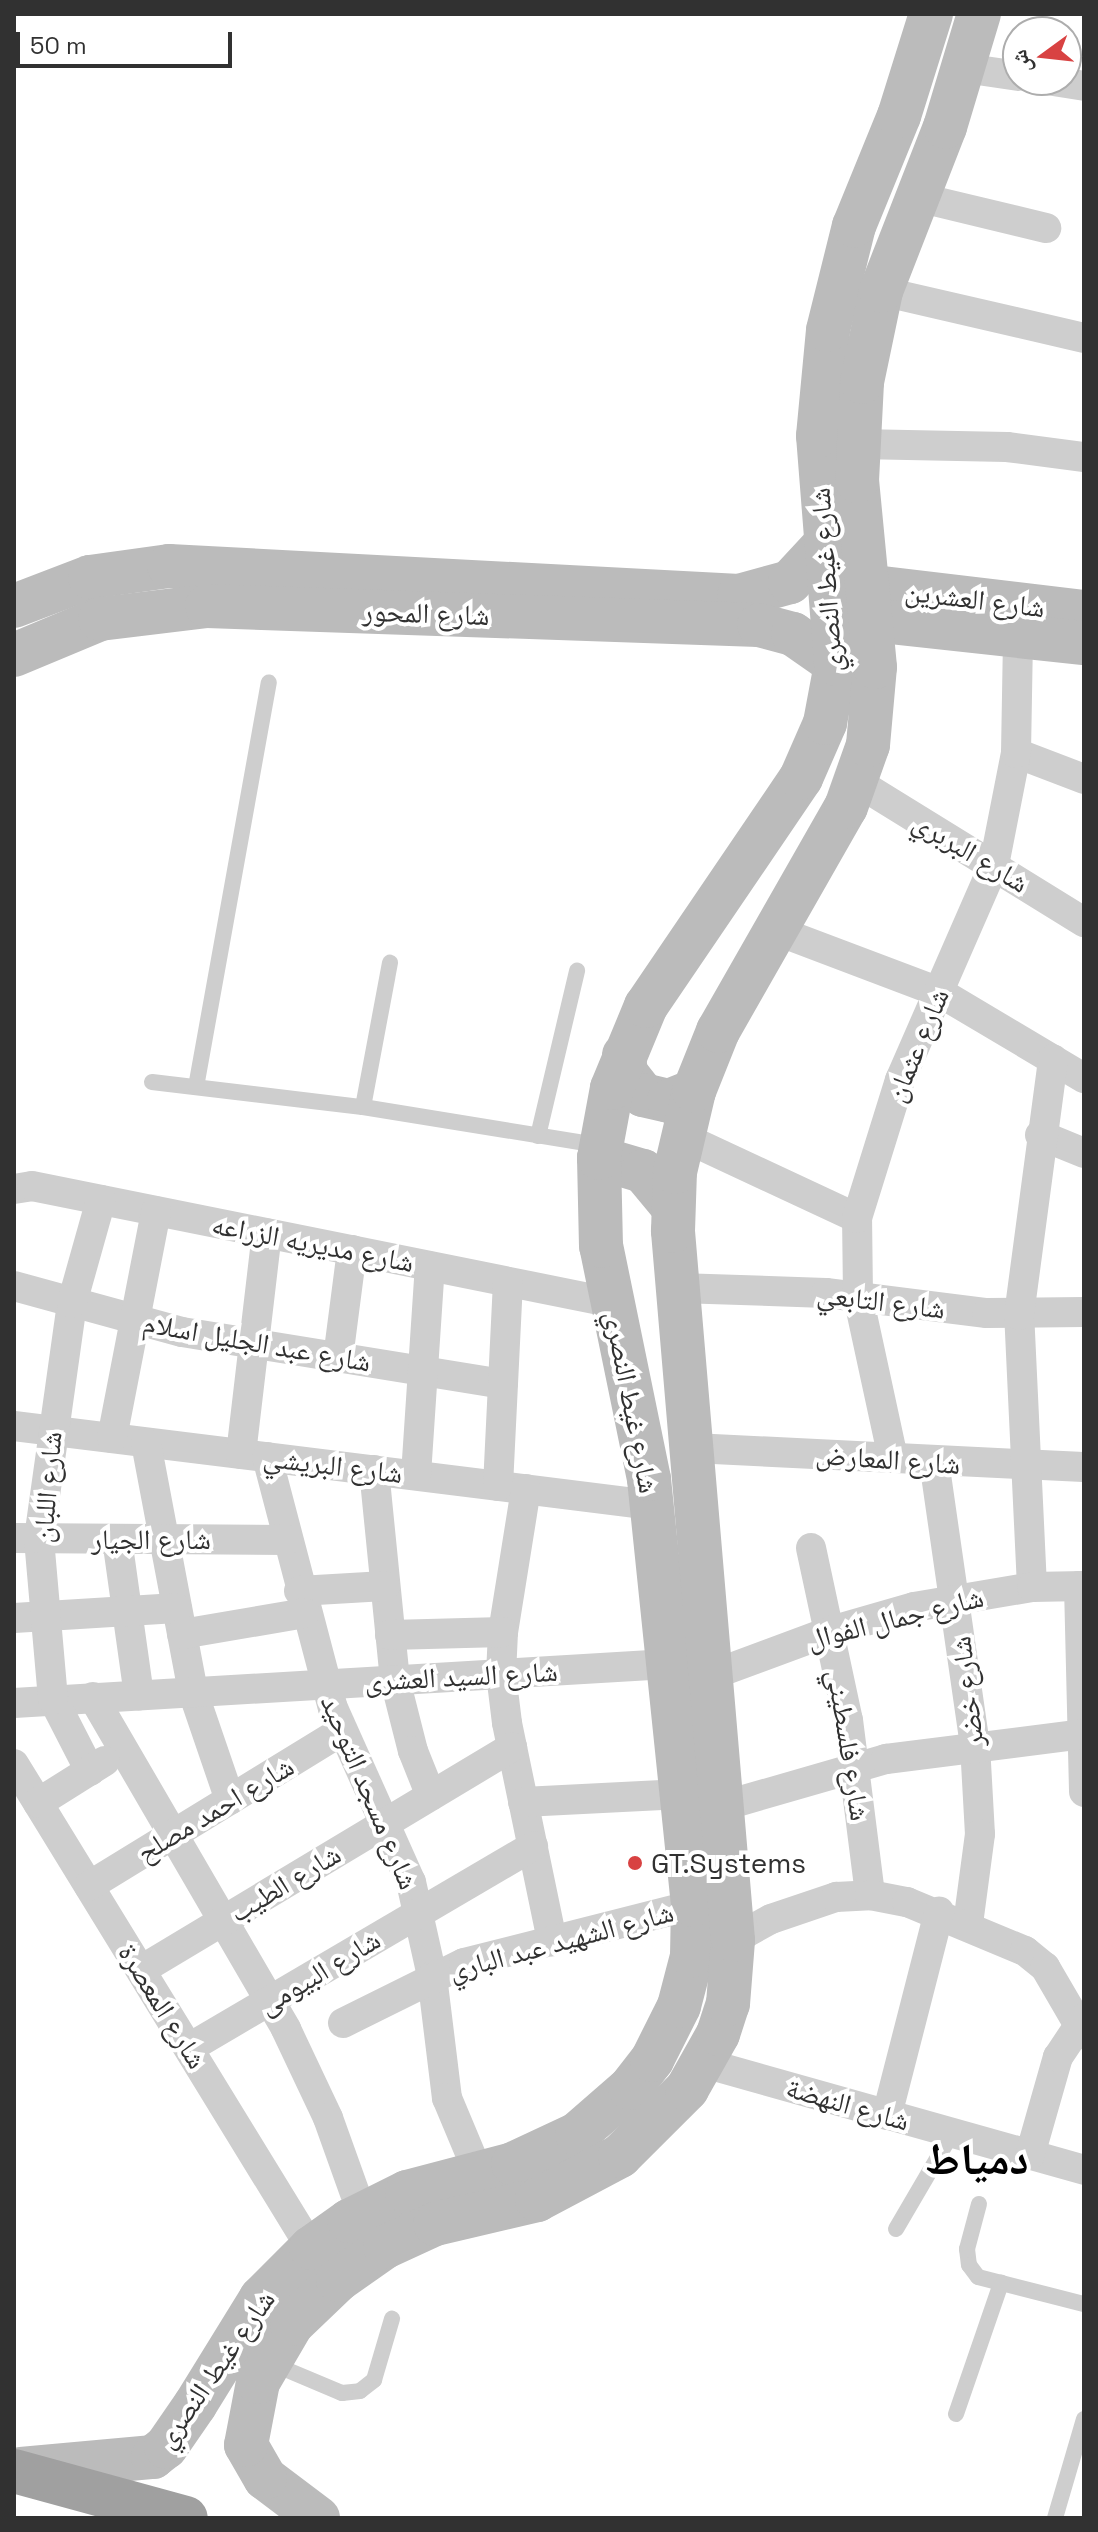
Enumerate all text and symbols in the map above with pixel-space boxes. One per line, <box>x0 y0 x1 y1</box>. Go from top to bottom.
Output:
scale bar <box>20 16 236 66</box>
north arrow <box>1002 16 1082 96</box>
text: 50 m <box>30 30 87 61</box>
text: ش <box>1004 47 1037 77</box>
street label: شارع غيط النصري <box>803 487 849 673</box>
street label: شارع العشرين <box>903 574 1047 624</box>
street label: شارع المحور <box>362 594 490 632</box>
street label: شارع البربري <box>907 804 1035 900</box>
street label: شارع عثمان <box>878 983 956 1107</box>
street label: شارع مديريه الزراعه <box>209 1207 417 1279</box>
street label: شارع التابعي <box>815 1276 947 1326</box>
street label: شارع عبد الجليل اسلام <box>140 1305 374 1379</box>
street label: شارع غيط النصري <box>598 1308 666 1496</box>
street label: شارع اللبان <box>25 1430 69 1544</box>
street label: شارع المعارض <box>815 1437 961 1481</box>
street label: شارع البريشي <box>262 1440 404 1490</box>
street label: شارع الجيار <box>91 1522 211 1556</box>
street label: شارع جمال الفوال <box>803 1580 987 1656</box>
street label: شارع خضر <box>944 1635 990 1749</box>
street label: شارع السيد العشرى <box>363 1654 559 1698</box>
street label: شارع فلسطيني <box>820 1667 878 1823</box>
street label: شارع مسجد التوحيد <box>314 1690 426 1894</box>
street label: شارع احمد مصلح <box>130 1749 300 1869</box>
street label: شارع الطيب <box>223 1837 347 1929</box>
place label: GT.Systems <box>651 1846 806 1880</box>
marker: GT.Systems <box>626 1854 644 1872</box>
street label: شارع الشهيد عبد الباري <box>445 1895 677 1987</box>
street label: شارع البيومى <box>252 1922 386 2022</box>
street label: شارع المعصرة <box>111 1937 215 2075</box>
street label: شارع النهضة <box>783 2070 913 2138</box>
district label: دمياط <box>925 2133 1029 2185</box>
street label: شارع غيط النصري <box>148 2284 282 2454</box>

